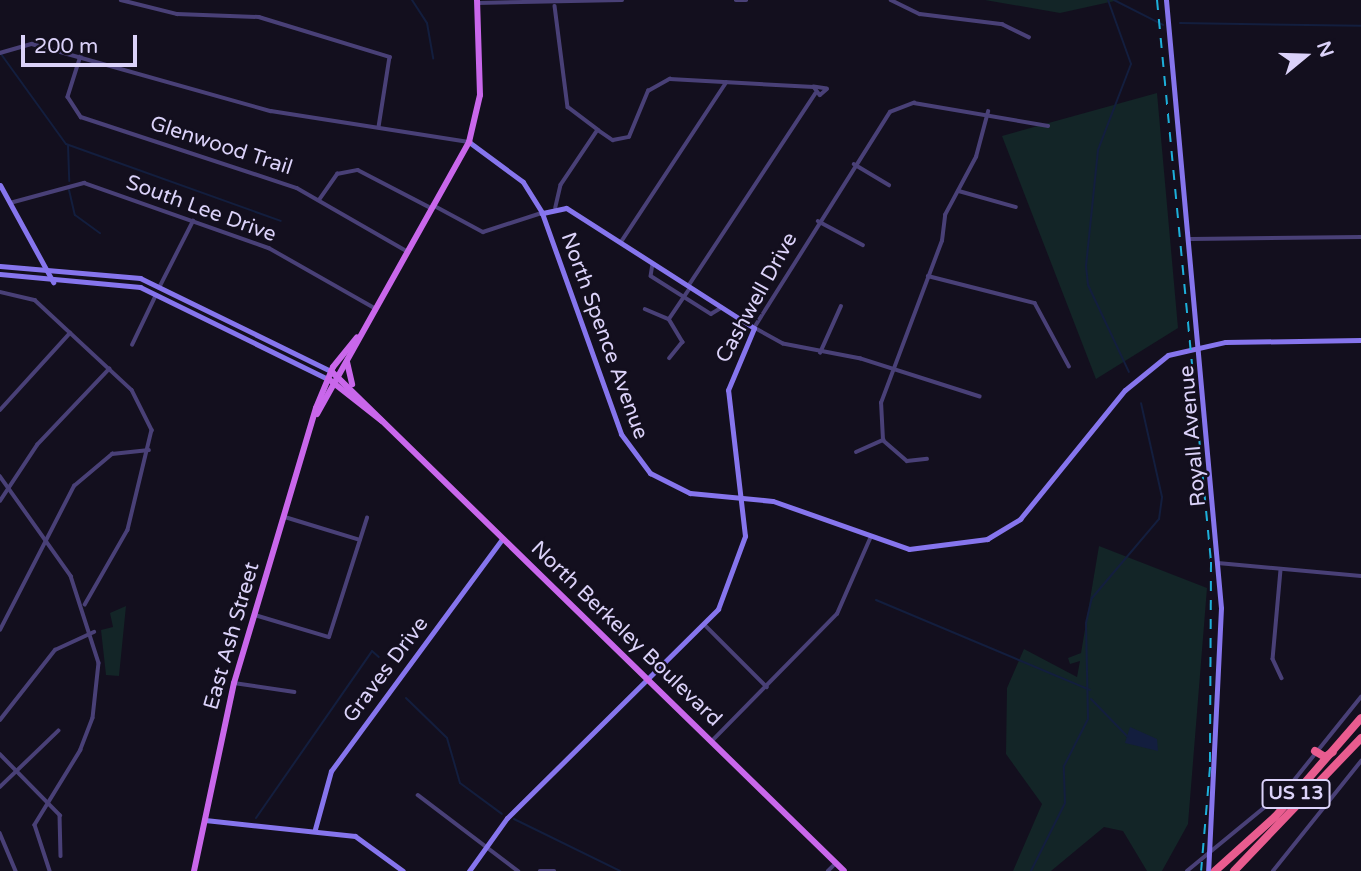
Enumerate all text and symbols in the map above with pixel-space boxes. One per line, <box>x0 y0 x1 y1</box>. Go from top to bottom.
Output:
scale bar <box>24 21 140 65</box>
north arrow <box>1270 21 1340 91</box>
text: 200 m <box>34 34 98 59</box>
text: N <box>1312 38 1338 60</box>
street label: Glenwood Trail <box>147 111 295 181</box>
street label: South Lee Drive <box>123 170 279 248</box>
street label: Cashwell Drive <box>711 228 803 368</box>
street label: North Spence Avenue <box>555 229 653 443</box>
street label: Royall Avenue <box>1174 364 1212 508</box>
street label: North Berkeley Boulevard <box>525 536 727 732</box>
street label: East Ash Street <box>199 559 265 713</box>
street label: Graves Drive <box>338 612 434 728</box>
road number: US 13 <box>1261 778 1331 810</box>

